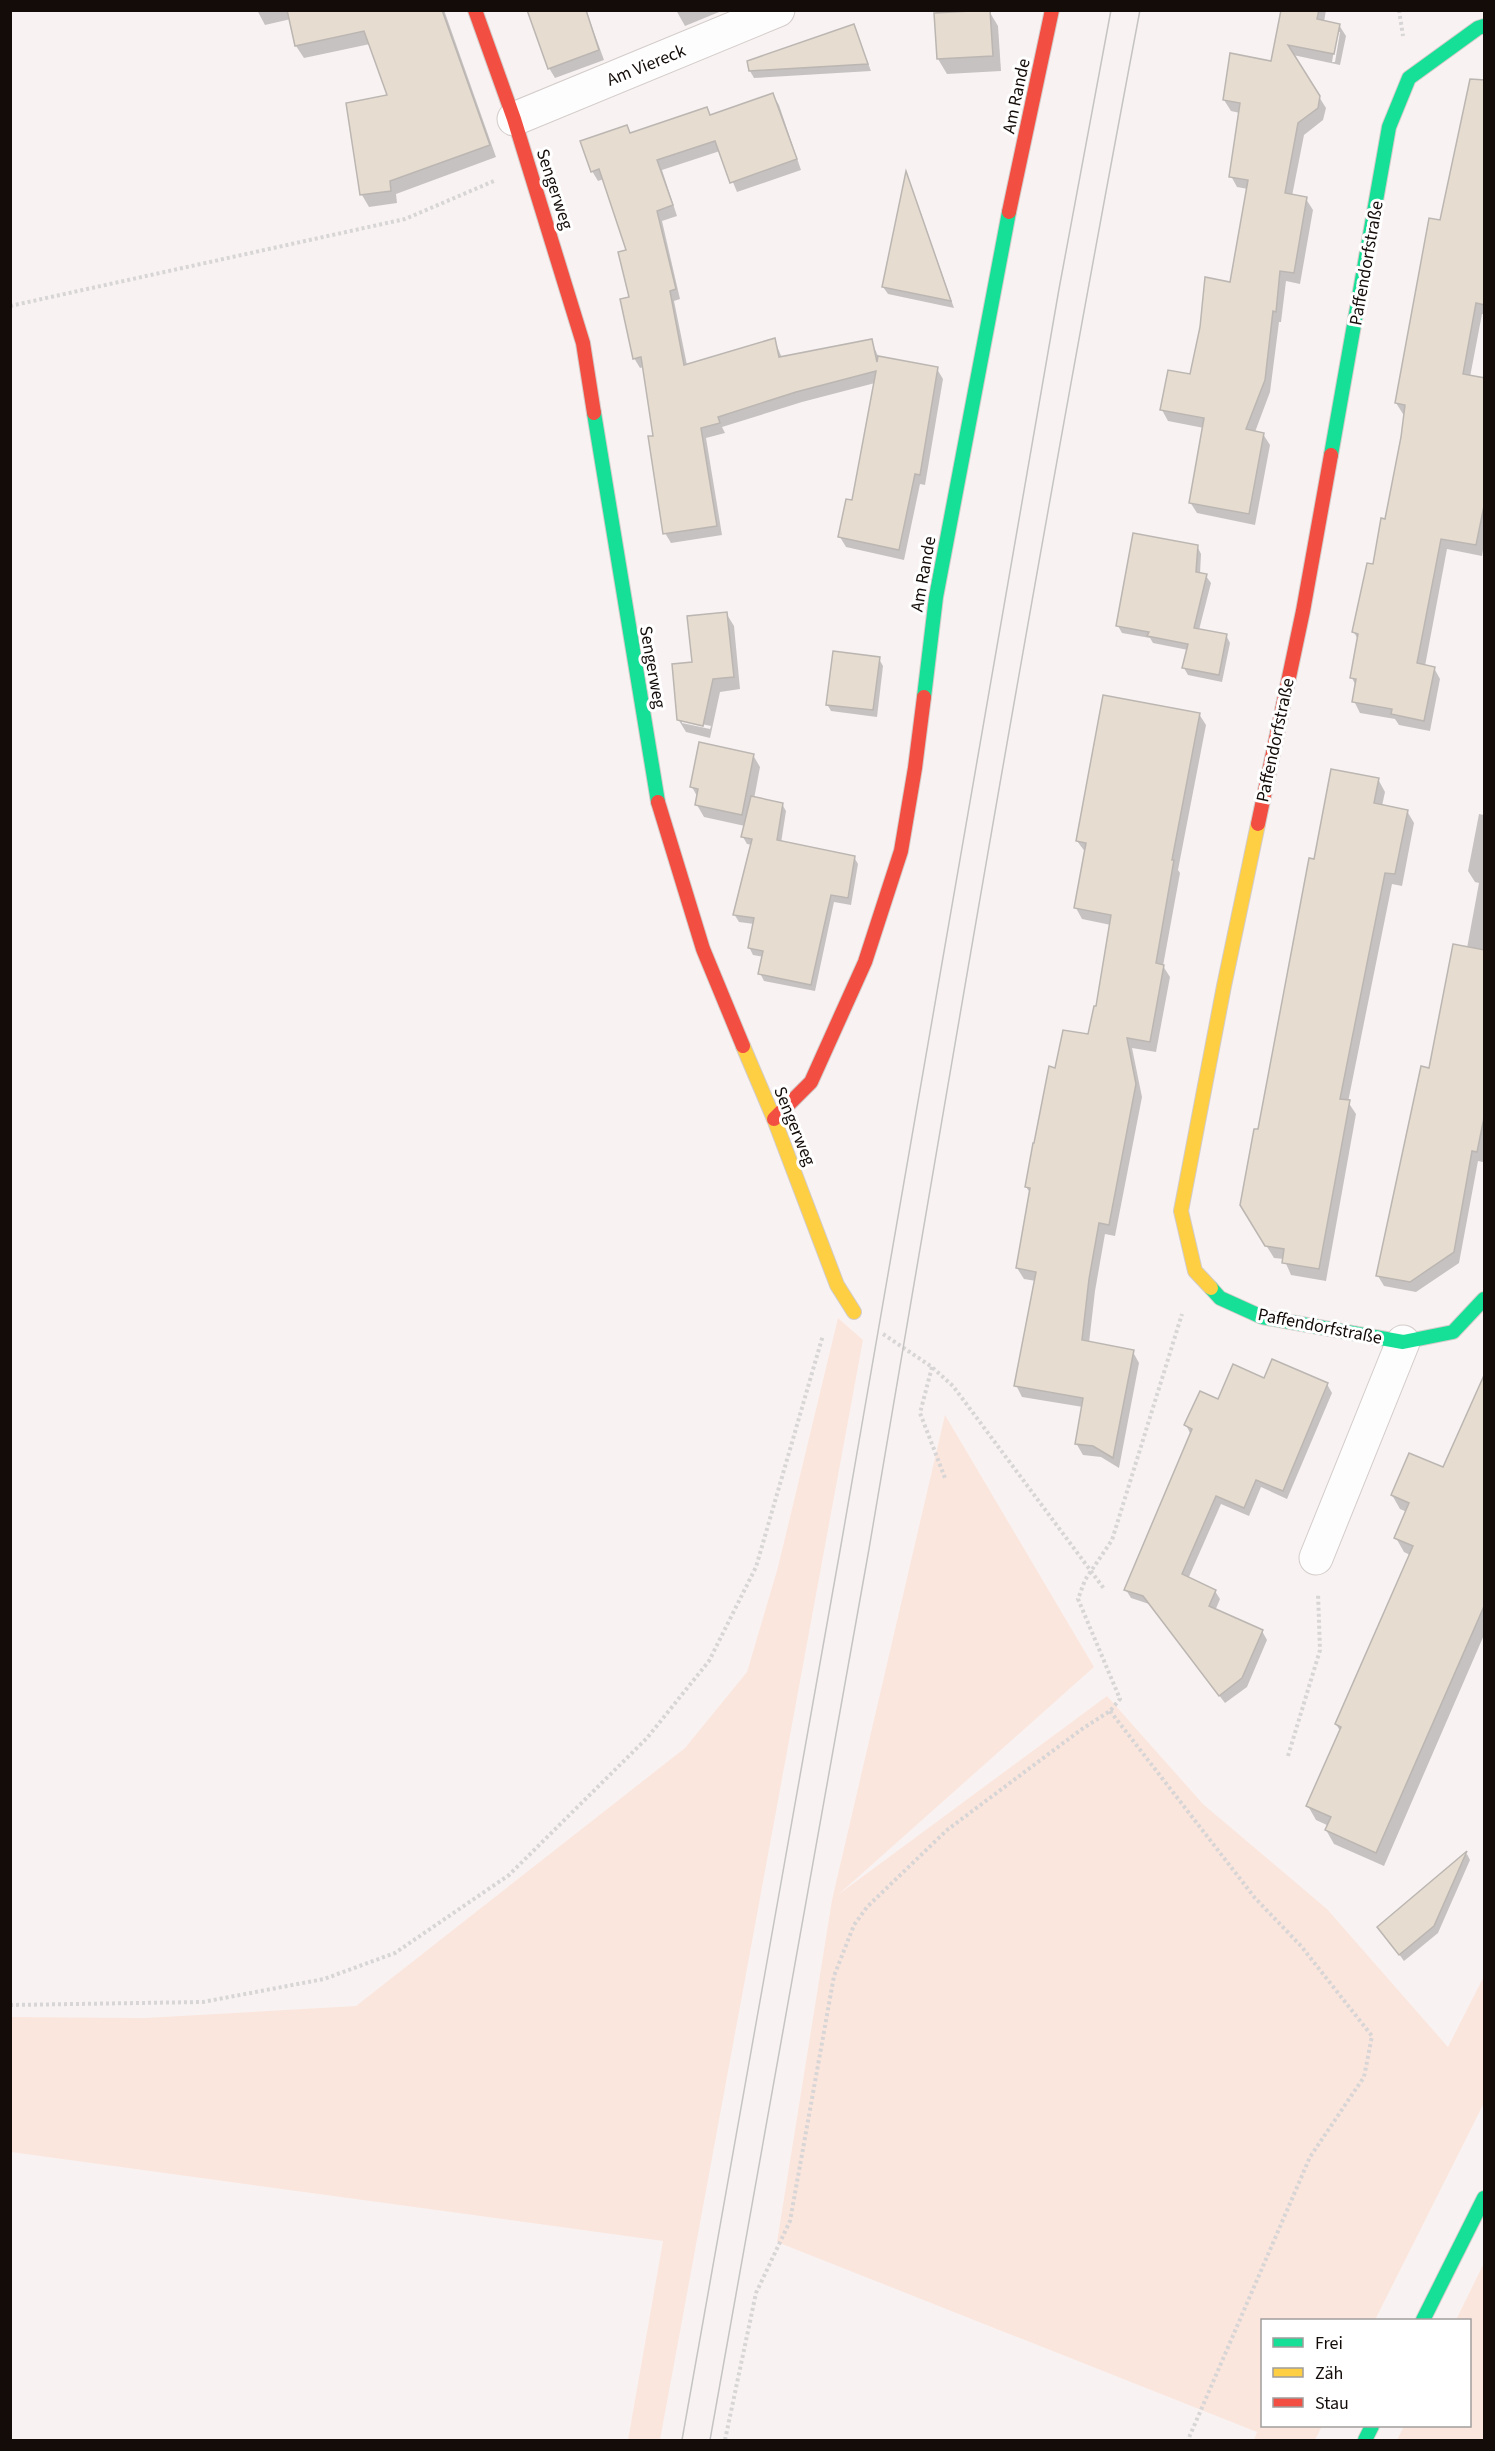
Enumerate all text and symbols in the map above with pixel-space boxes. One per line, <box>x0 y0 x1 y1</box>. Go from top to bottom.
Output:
street label: Am Viereck <box>603 38 689 93</box>
street label: Am Rande <box>996 56 1037 136</box>
street label: Sengerweg <box>530 146 579 233</box>
street label: Paffendorfstraße <box>1343 199 1390 327</box>
street label: Am Rande <box>905 534 942 614</box>
street label: Sengerweg <box>633 624 672 710</box>
street label: Paffendorfstraße <box>1250 676 1301 804</box>
street label: Sengerweg <box>767 1083 822 1170</box>
street label: Paffendorfstraße <box>1256 1302 1384 1351</box>
legend <box>1261 2319 1471 2427</box>
text: Frei <box>1315 2331 1343 2356</box>
text: Zäh <box>1315 2361 1343 2386</box>
text: Stau <box>1315 2391 1349 2416</box>

